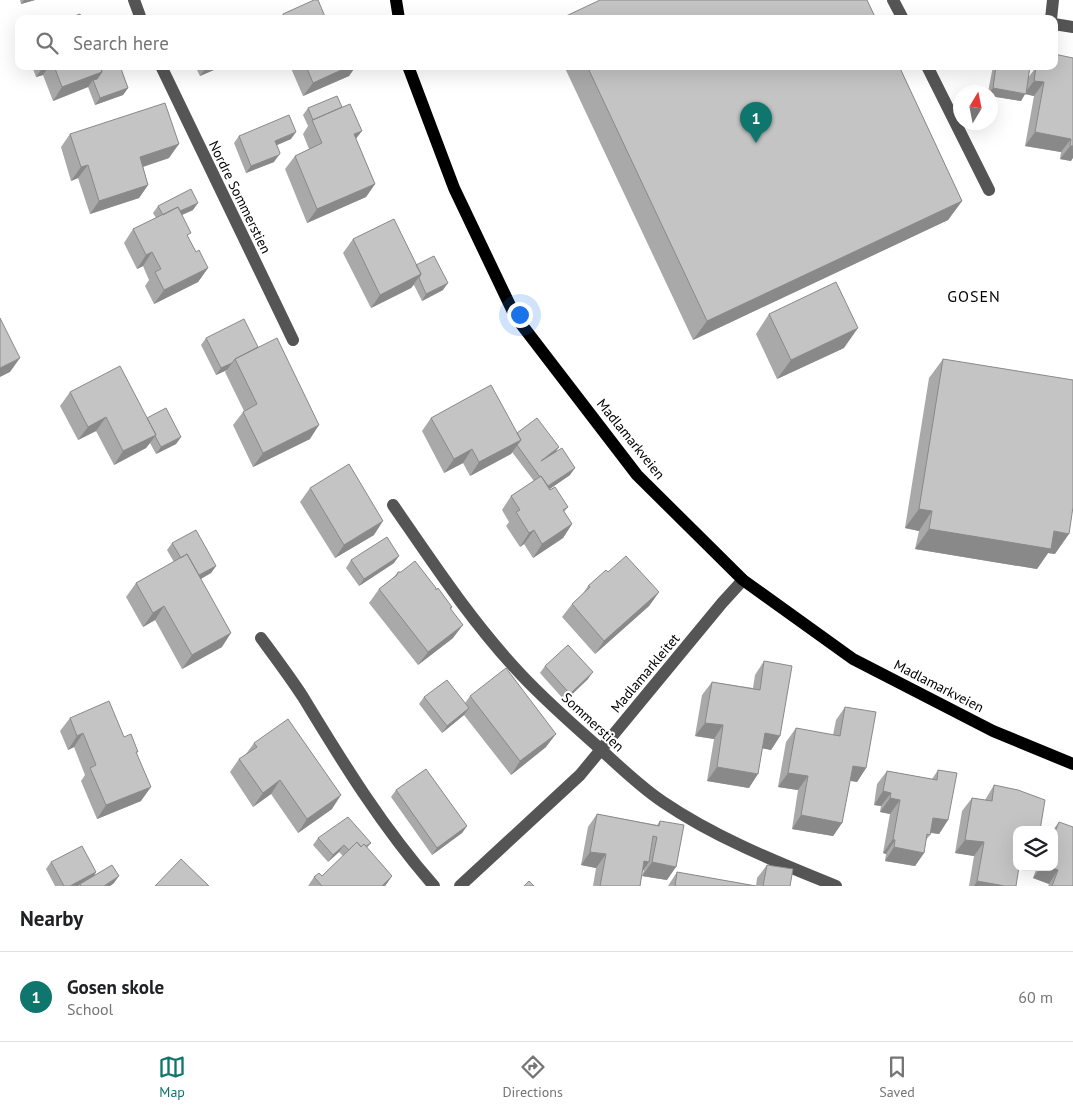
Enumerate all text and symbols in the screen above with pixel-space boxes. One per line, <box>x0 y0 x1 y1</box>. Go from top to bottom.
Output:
search box <box>15 15 1058 70</box>
icon: search <box>33 29 61 57</box>
text: Search here <box>73 31 169 55</box>
north arrow <box>953 85 998 130</box>
pin: 1 <box>740 102 772 143</box>
street label: Nordre Sommerstien <box>205 138 275 256</box>
district label: GOSEN <box>947 286 1001 306</box>
your location <box>507 302 533 328</box>
street label: Madlamarkveien <box>593 395 669 483</box>
street label: Madlamarkleitet <box>607 630 683 716</box>
street label: Madlamarkveien <box>891 656 987 716</box>
street label: Sommerstien <box>558 689 628 755</box>
map controls <box>1013 826 1058 871</box>
button: layers <box>1013 826 1058 871</box>
text: Nearby <box>20 905 83 932</box>
text: Gosen skole <box>67 975 164 999</box>
text: 1 <box>31 987 41 1007</box>
text: 60 m <box>1018 987 1053 1007</box>
text: School <box>67 999 113 1019</box>
tab: Map <box>158 1053 186 1101</box>
tab: Directions <box>502 1053 563 1101</box>
tab: Saved <box>879 1053 915 1101</box>

